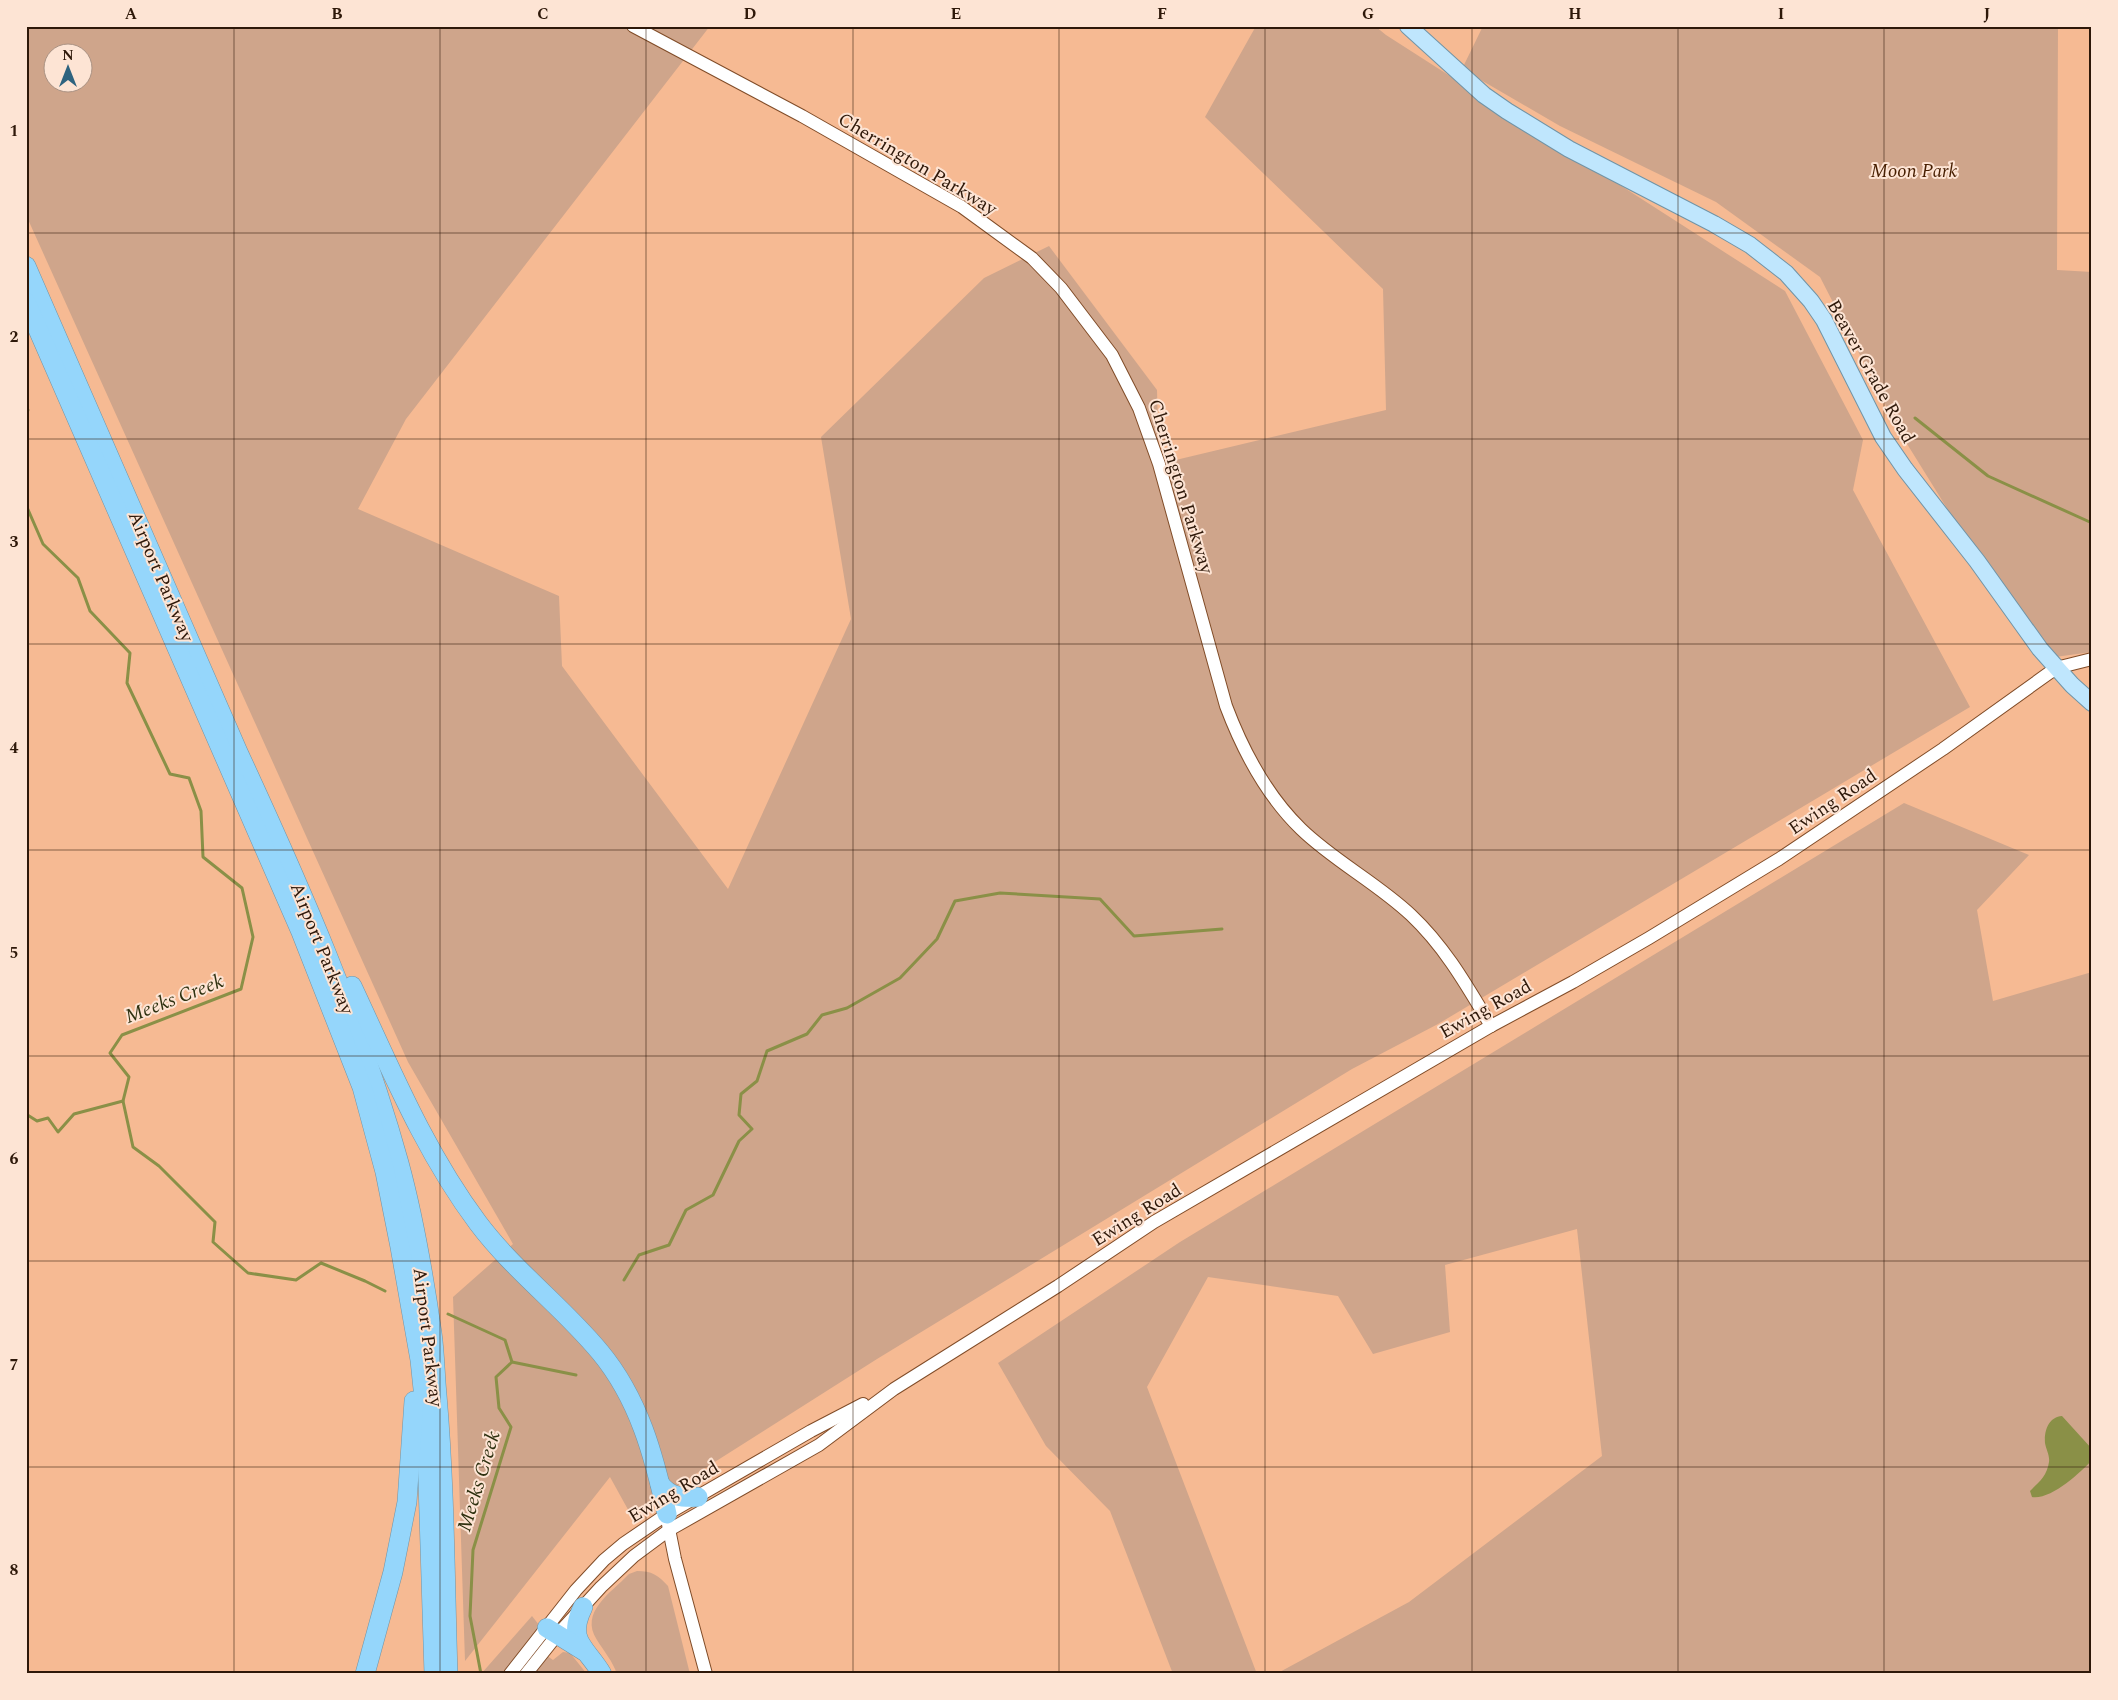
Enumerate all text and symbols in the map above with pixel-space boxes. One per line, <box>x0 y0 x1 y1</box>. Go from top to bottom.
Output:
text: A <box>125 2 138 26</box>
text: B <box>331 2 343 26</box>
text: C <box>537 2 549 26</box>
text: D <box>744 2 757 26</box>
text: E <box>951 2 961 26</box>
text: F <box>1157 2 1167 26</box>
text: G <box>1362 2 1374 26</box>
text: H <box>1568 2 1582 26</box>
text: I <box>1778 2 1784 26</box>
text: J <box>1984 2 1991 26</box>
north arrow <box>42 42 92 92</box>
text: N <box>62 45 74 66</box>
street label: Cherrington Parkway <box>832 105 1003 224</box>
text: 1 <box>10 119 18 143</box>
park label: Moon Park <box>1871 157 1958 186</box>
street label: Beaver Grade Road <box>1819 294 1922 449</box>
text: 2 <box>10 325 19 349</box>
street label: Cherrington Parkway <box>1140 396 1221 578</box>
street label: Airport Parkway <box>120 507 202 647</box>
text: 3 <box>10 530 19 554</box>
text: 4 <box>10 736 19 760</box>
street label: Ewing Road <box>1783 762 1883 843</box>
street label: Airport Parkway <box>282 878 362 1020</box>
text: 5 <box>10 941 18 965</box>
water label: Meeks Creek <box>120 966 229 1032</box>
street label: Ewing Road <box>1434 972 1537 1047</box>
text: 6 <box>10 1147 19 1171</box>
street label: Ewing Road <box>1086 1176 1188 1254</box>
street label: Airport Parkway <box>405 1266 451 1409</box>
text: 7 <box>10 1353 19 1377</box>
water label: Meeks Creek <box>449 1427 509 1535</box>
street label: Ewing Road <box>623 1454 725 1531</box>
text: 8 <box>10 1558 19 1582</box>

